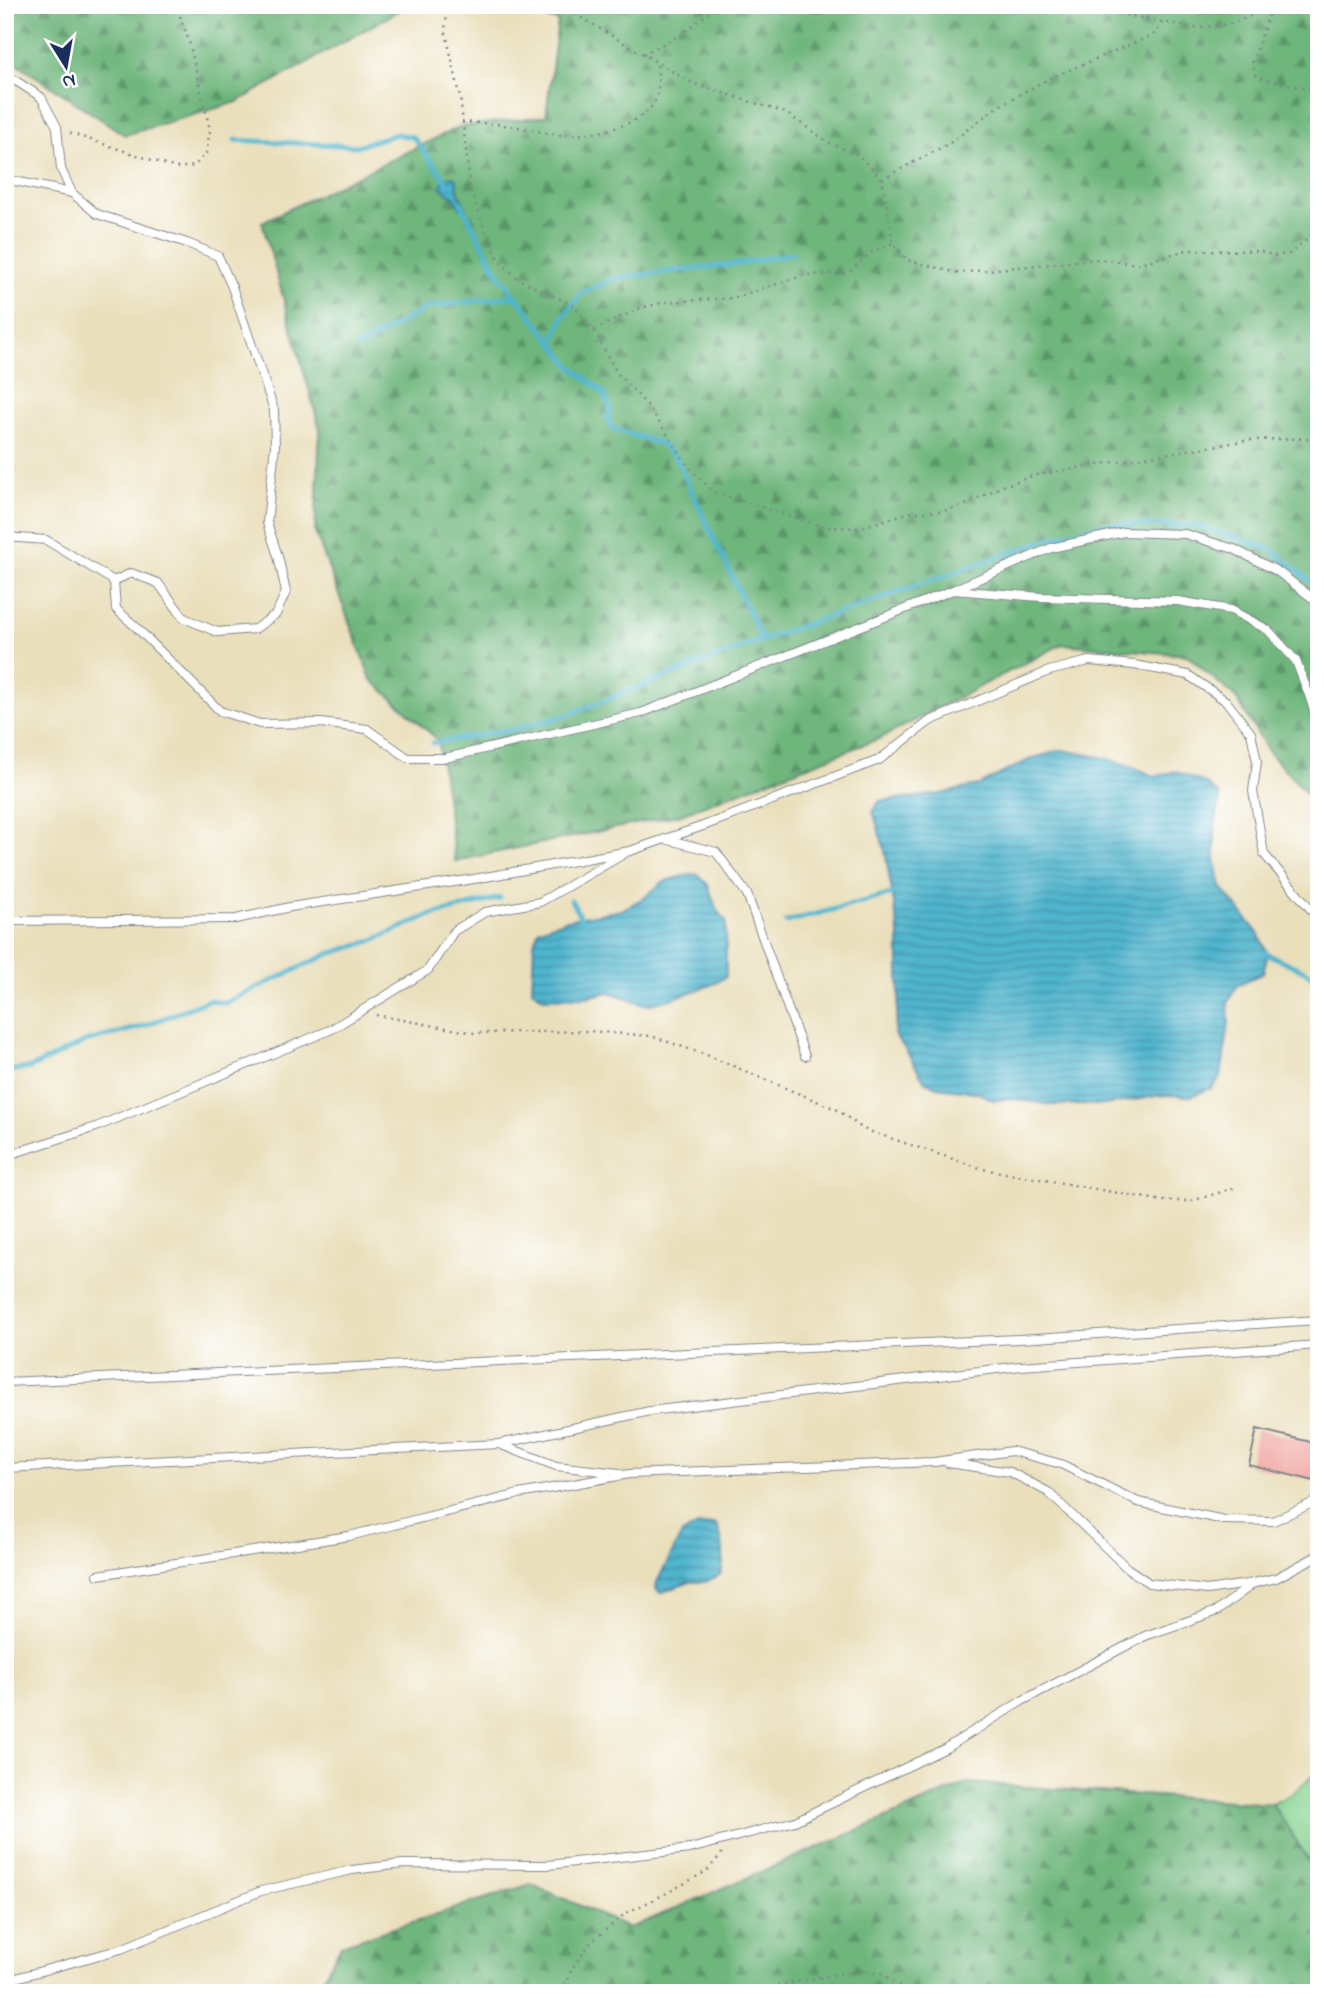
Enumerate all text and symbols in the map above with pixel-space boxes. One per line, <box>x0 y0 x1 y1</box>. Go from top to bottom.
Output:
north arrow <box>32 32 102 102</box>
text: N <box>60 66 78 95</box>

